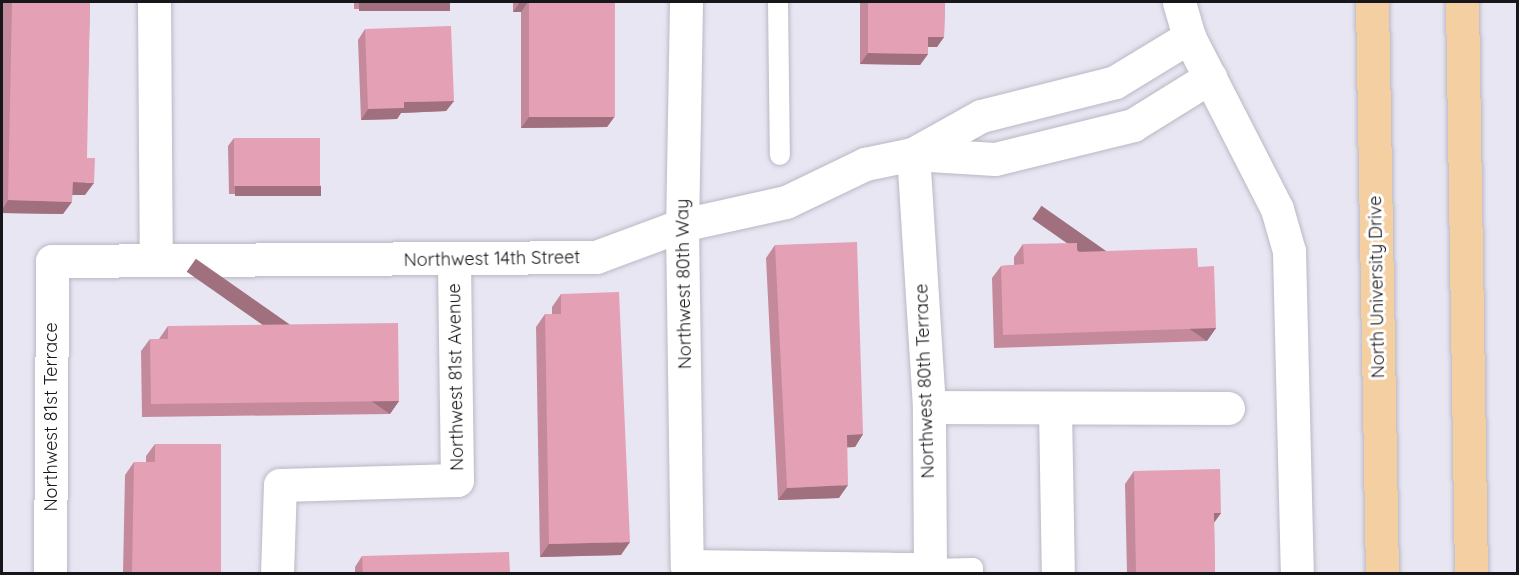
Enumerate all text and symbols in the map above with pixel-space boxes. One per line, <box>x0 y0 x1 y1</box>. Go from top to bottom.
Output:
street label: North University Drive <box>1365 196 1389 378</box>
street label: Northwest 80th Way <box>672 199 696 369</box>
street label: Northwest 14th Street <box>403 247 581 271</box>
street label: Northwest 81st Avenue <box>444 283 468 471</box>
street label: Northwest 80th Terrace <box>911 283 939 479</box>
street label: Northwest 81st Terrace <box>40 322 62 512</box>

